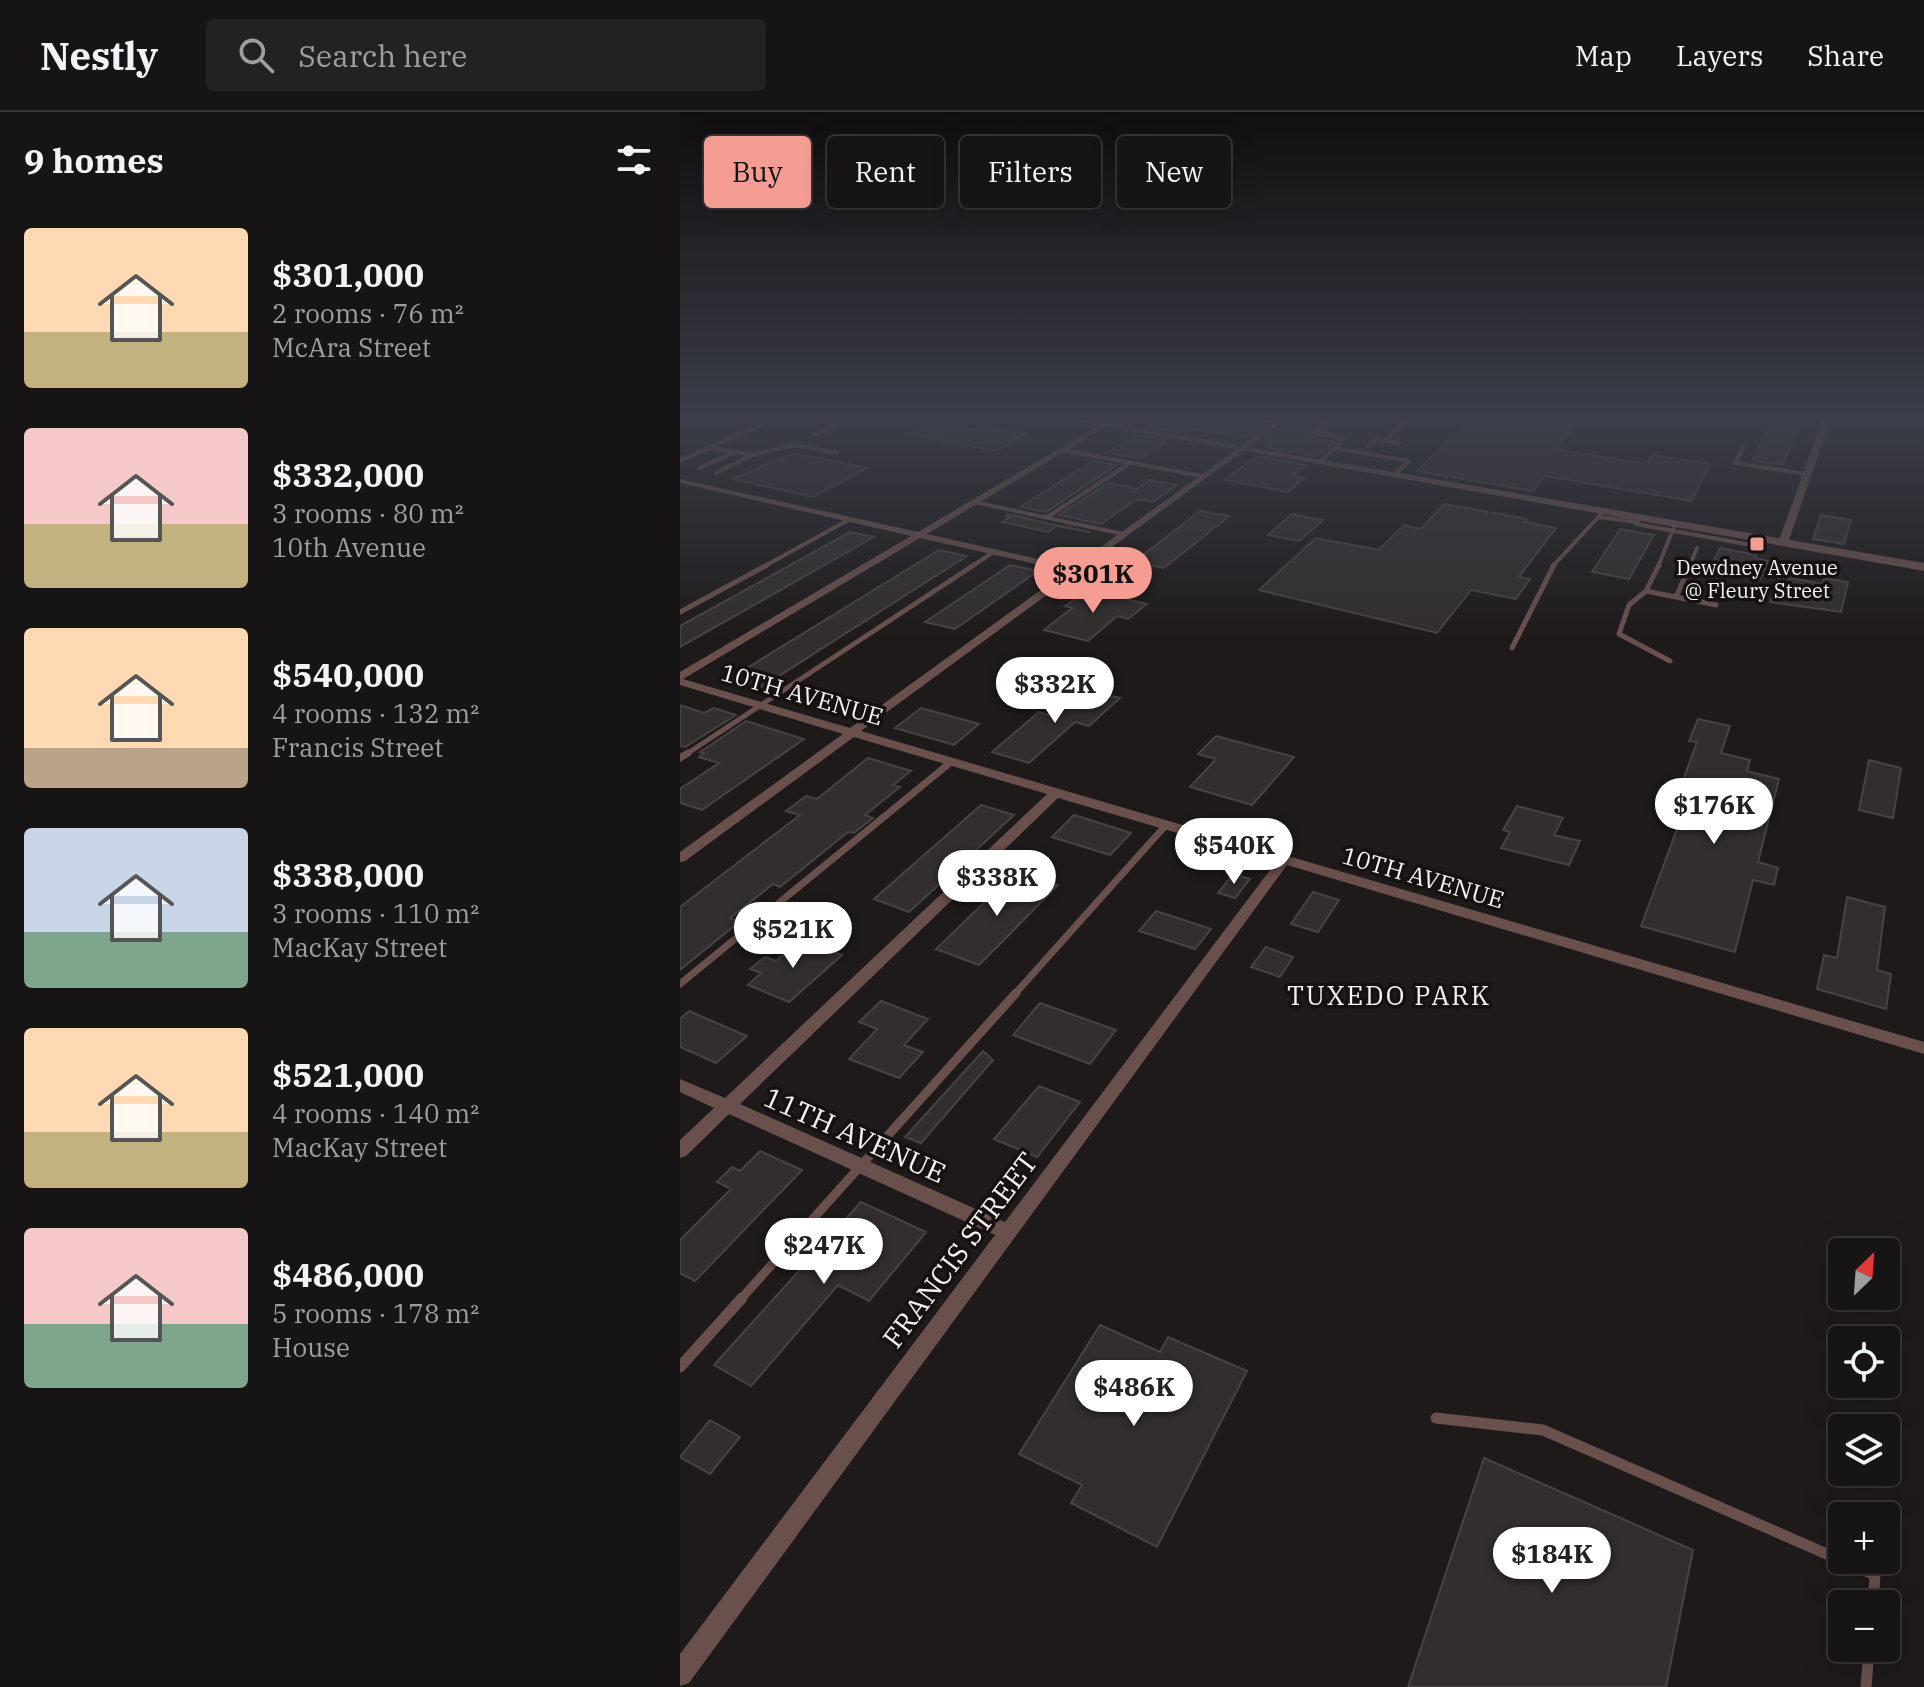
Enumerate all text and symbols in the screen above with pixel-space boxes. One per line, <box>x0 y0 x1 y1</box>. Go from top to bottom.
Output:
search box <box>206 19 766 91</box>
text: Nestly <box>40 31 158 80</box>
icon: search <box>234 33 278 77</box>
text: Search here <box>298 36 467 75</box>
text: Map <box>1575 37 1632 74</box>
text: Layers <box>1676 37 1763 74</box>
text: Share <box>1807 37 1884 74</box>
chip: Buy <box>704 136 811 208</box>
chip: Rent <box>827 136 944 208</box>
chip: Filters <box>960 136 1101 208</box>
chip: New <box>1117 136 1231 208</box>
text: 9 homes <box>24 138 164 182</box>
icon: filters <box>612 138 656 182</box>
text: $301,000 <box>272 252 424 296</box>
icon: home <box>88 260 184 356</box>
text: 2 rooms · 76 m² <box>272 296 464 330</box>
text: McAra Street <box>272 330 431 364</box>
text: $332,000 <box>272 452 424 496</box>
icon: home <box>88 460 184 556</box>
text: 3 rooms · 80 m² <box>272 496 464 530</box>
text: 10th Avenue <box>272 530 426 564</box>
marker: Dewdney Avenue @ Fleury Street <box>1748 535 1766 553</box>
pin: $301K <box>1037 547 1149 615</box>
place label: Dewdney Avenue @ Fleury Street <box>1676 554 1838 604</box>
text: $301K <box>1052 556 1134 590</box>
text: $540,000 <box>272 652 424 696</box>
street label: 10TH AVENUE <box>718 656 887 732</box>
pin: $332K <box>999 657 1111 725</box>
icon: home <box>88 660 184 756</box>
text: $332K <box>1014 666 1096 700</box>
text: 4 rooms · 132 m² <box>272 696 479 730</box>
text: Francis Street <box>272 730 443 764</box>
pin: $176K <box>1658 778 1770 846</box>
text: $176K <box>1673 787 1755 821</box>
pin: $540K <box>1178 818 1290 886</box>
text: $540K <box>1193 827 1275 861</box>
street label: 10TH AVENUE <box>1339 839 1508 915</box>
pin: $338K <box>941 850 1053 918</box>
text: $338,000 <box>272 852 424 896</box>
text: $338K <box>956 859 1038 893</box>
icon: home <box>88 860 184 956</box>
text: 3 rooms · 110 m² <box>272 896 479 930</box>
pin: $521K <box>737 902 849 970</box>
text: $521K <box>752 911 834 945</box>
text: MacKay Street <box>272 930 447 964</box>
district label: TUXEDO PARK <box>1287 978 1491 1012</box>
text: $521,000 <box>272 1052 424 1096</box>
icon: home <box>88 1060 184 1156</box>
street label: 11TH AVENUE <box>759 1078 952 1191</box>
text: 4 rooms · 140 m² <box>272 1096 479 1130</box>
text: MacKay Street <box>272 1130 447 1164</box>
street label: FRANCIS STREET <box>874 1144 1045 1355</box>
pin: $247K <box>768 1218 880 1286</box>
text: $247K <box>783 1227 865 1261</box>
north arrow <box>1828 1238 1900 1310</box>
map controls <box>1828 1238 1900 1662</box>
text: $486,000 <box>272 1252 424 1296</box>
icon: home <box>88 1260 184 1356</box>
text: 5 rooms · 178 m² <box>272 1296 479 1330</box>
button: locate <box>1828 1326 1900 1398</box>
text: House <box>272 1330 350 1364</box>
pin: $486K <box>1078 1360 1190 1428</box>
text: $486K <box>1093 1369 1175 1403</box>
button: layers <box>1828 1414 1900 1486</box>
button: + <box>1828 1502 1900 1574</box>
pin: $184K <box>1496 1527 1608 1595</box>
text: $184K <box>1511 1536 1593 1570</box>
button: − <box>1828 1590 1900 1662</box>

